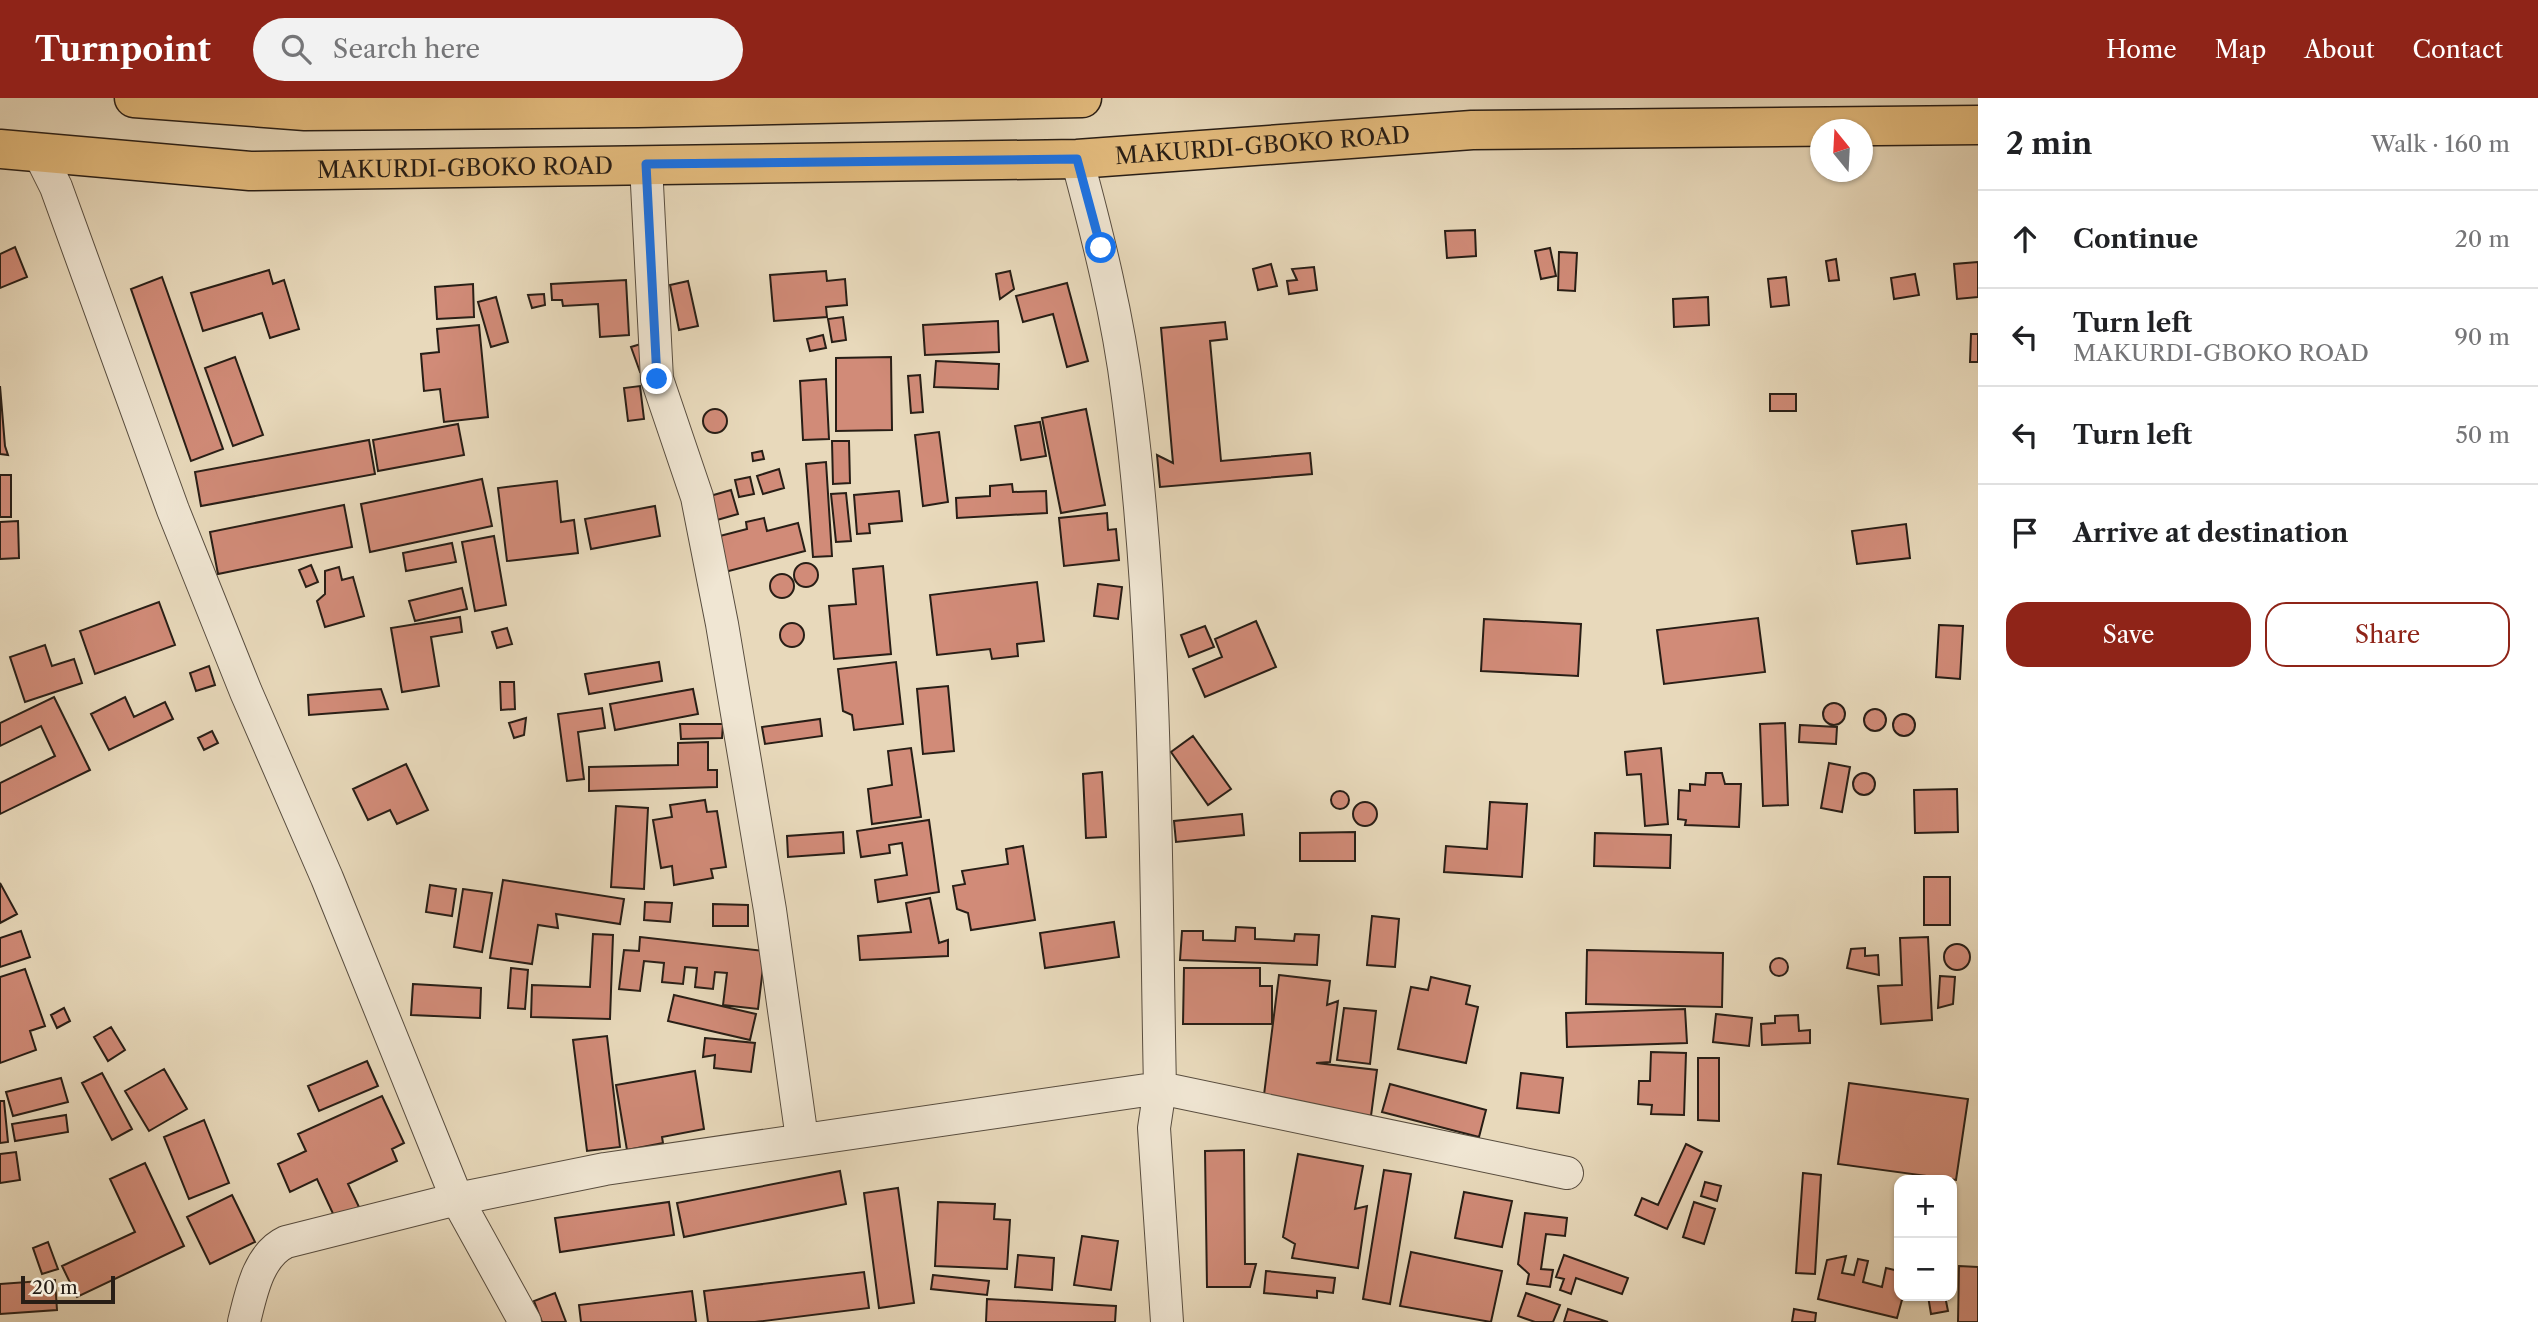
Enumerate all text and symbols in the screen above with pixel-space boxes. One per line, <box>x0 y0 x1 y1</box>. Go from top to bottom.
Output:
search box <box>253 18 743 81</box>
text: Turnpoint <box>35 29 211 70</box>
icon: search <box>277 30 315 68</box>
text: Search here <box>333 33 480 65</box>
text: Home <box>2106 35 2177 64</box>
text: Map <box>2215 35 2266 64</box>
text: About <box>2304 35 2375 64</box>
text: Contact <box>2413 35 2503 64</box>
north arrow <box>1810 119 1873 182</box>
street label: MAKURDI-GBOKO ROAD <box>1114 121 1411 170</box>
text: 2 min <box>2006 125 2092 162</box>
text: Walk · 160 m <box>2371 130 2510 158</box>
street label: MAKURDI-GBOKO ROAD <box>317 152 613 184</box>
icon: ahead <box>2006 220 2044 258</box>
text: Continue <box>2073 223 2198 255</box>
text: 20 m <box>2455 225 2510 253</box>
route start <box>1085 232 1116 263</box>
text: Turn left <box>2073 307 2192 339</box>
icon: left <box>2006 318 2044 356</box>
text: 90 m <box>2454 323 2510 351</box>
text: MAKURDI-GBOKO ROAD <box>2073 339 2369 367</box>
route end <box>641 363 672 394</box>
icon: left <box>2006 416 2044 454</box>
text: Turn left <box>2073 419 2192 451</box>
text: 50 m <box>2455 421 2510 449</box>
icon: arrive <box>2006 514 2044 552</box>
text: Arrive at destination <box>2073 517 2348 549</box>
button: Save <box>2006 602 2251 667</box>
button: Share <box>2265 602 2510 667</box>
map controls <box>1894 1175 1957 1301</box>
button: + <box>1894 1175 1957 1238</box>
button: − <box>1894 1238 1957 1301</box>
scale bar <box>21 1273 116 1305</box>
text: 20 m <box>32 1276 78 1299</box>

